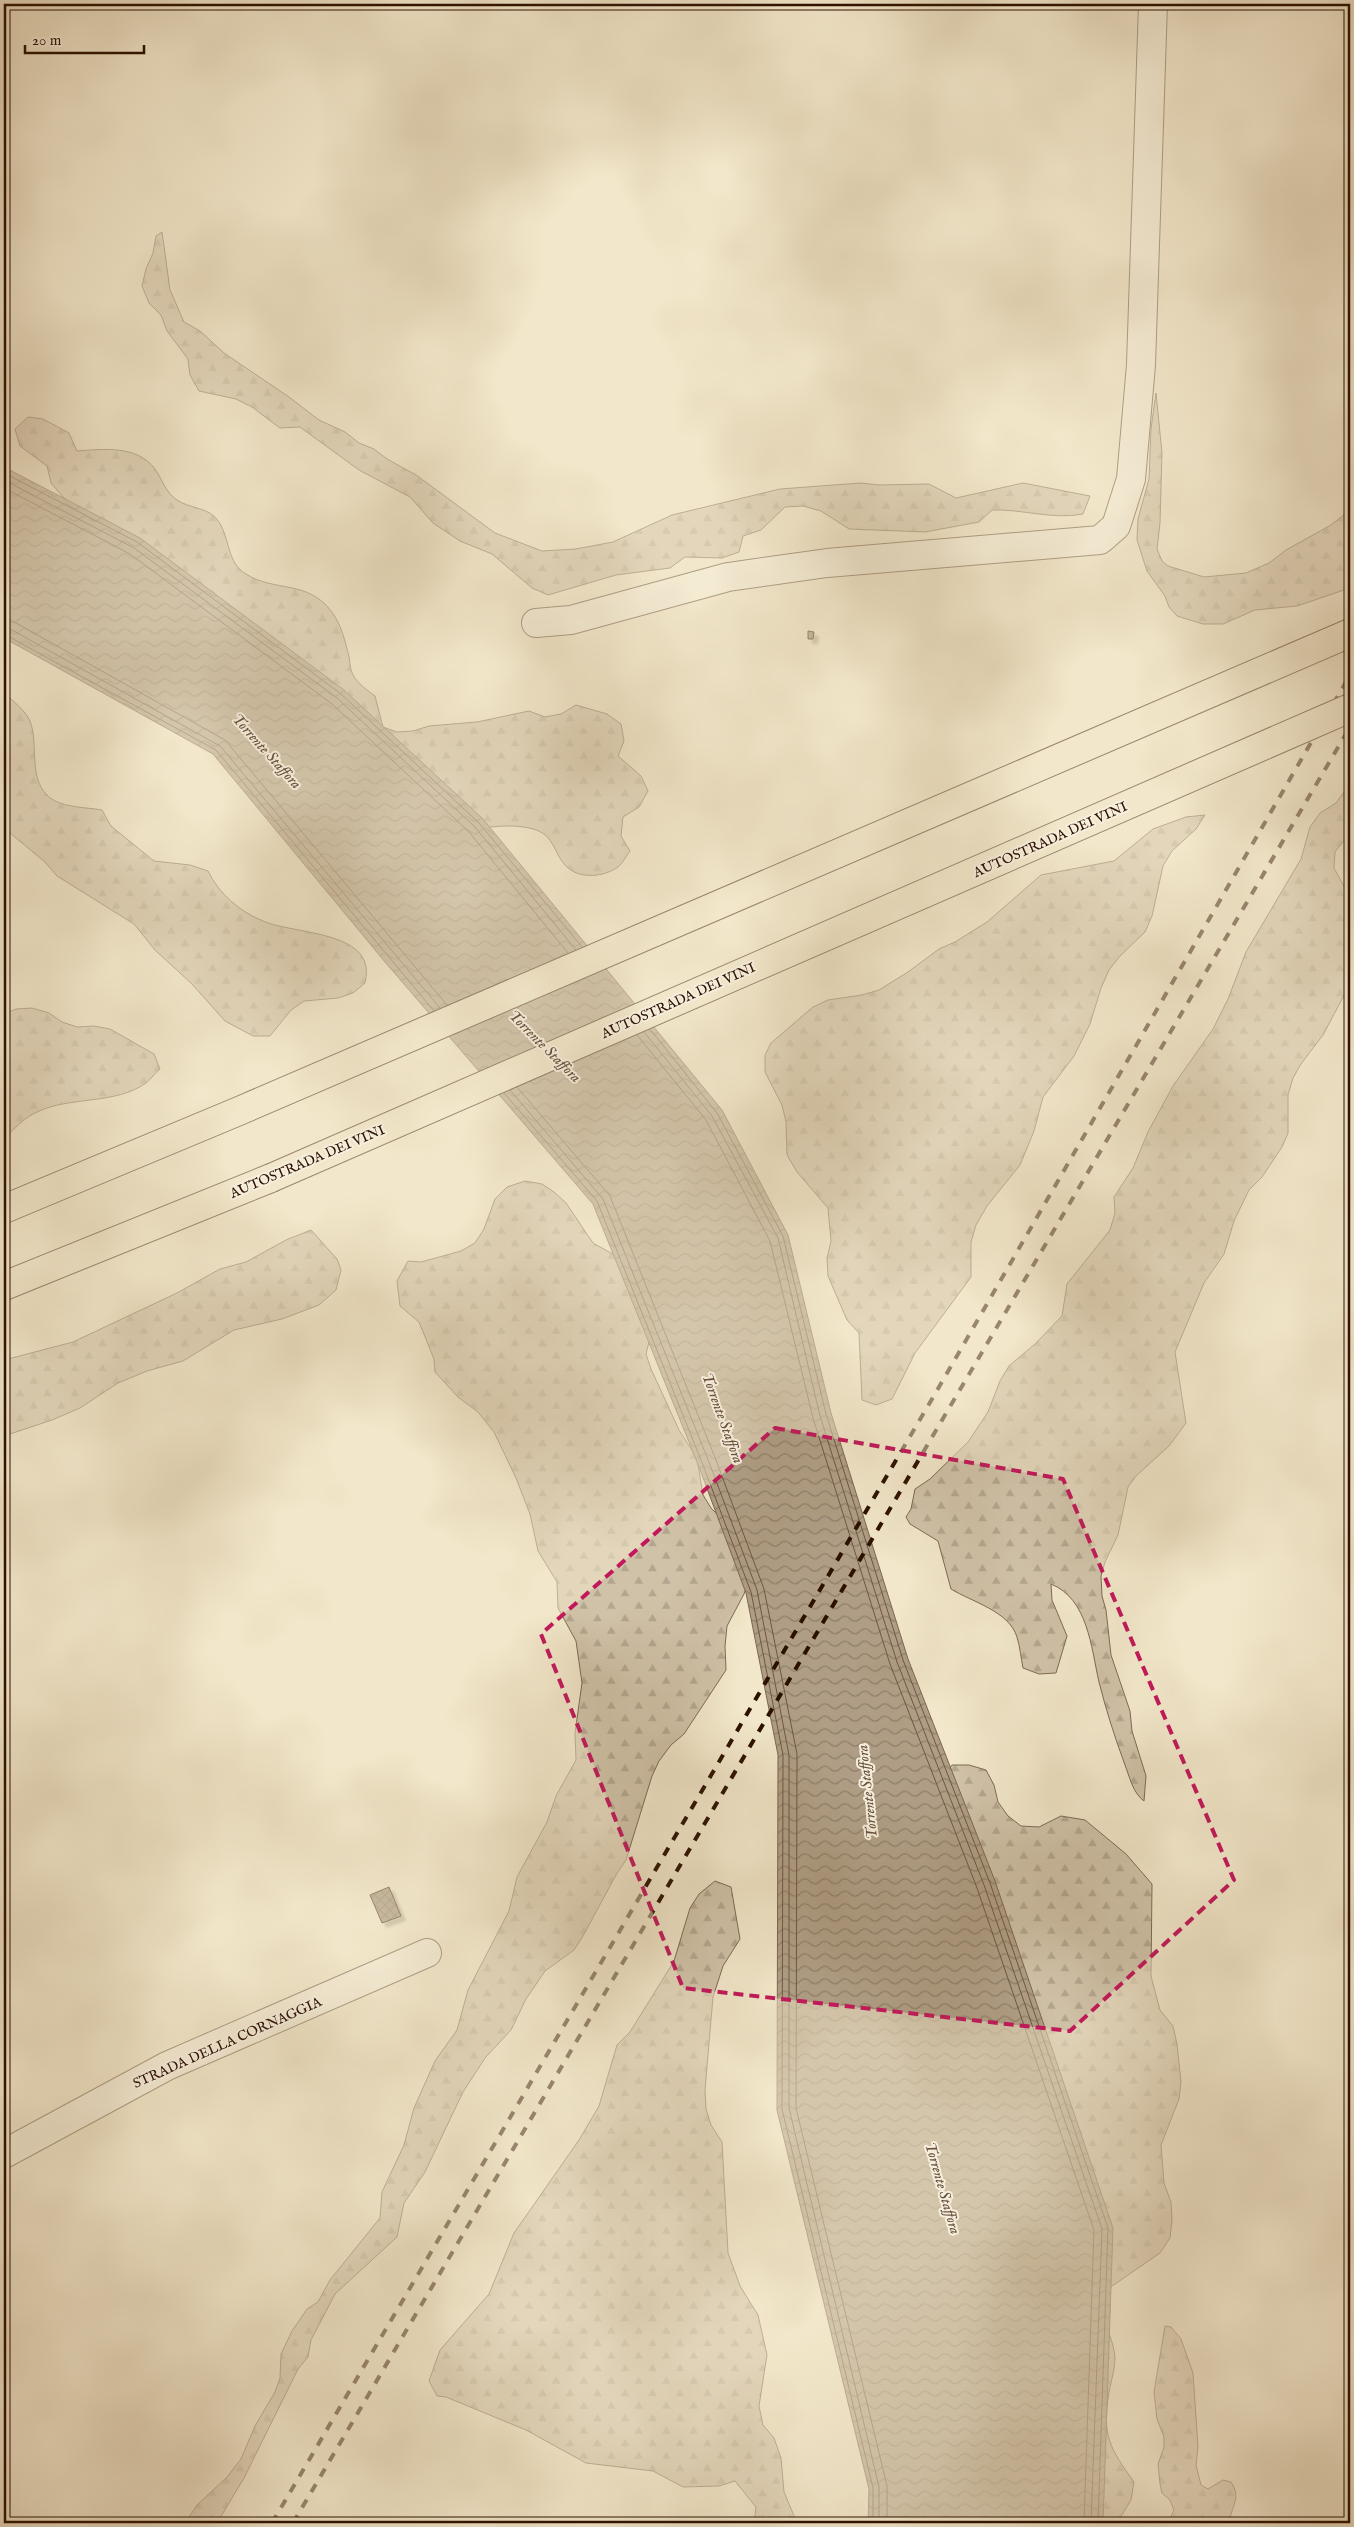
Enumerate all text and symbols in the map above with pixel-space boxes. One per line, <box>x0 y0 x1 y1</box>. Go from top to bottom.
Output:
scale bar <box>25 22 144 54</box>
text: 20 m <box>32 31 62 50</box>
water label: Torrente Staffora <box>228 710 306 793</box>
street label: AUTOSTRADA DEI VINI <box>970 798 1130 882</box>
street label: AUTOSTRADA DEI VINI <box>598 959 758 1043</box>
water label: Torrente Staffora <box>504 1006 585 1087</box>
street label: AUTOSTRADA DEI VINI <box>226 1121 388 1203</box>
water label: Torrente Staffora <box>697 1370 748 1466</box>
water label: Torrente Staffora <box>853 1743 882 1840</box>
street label: STRADA DELLA CORNAGGIA <box>130 1993 325 2093</box>
water label: Torrente Staffora <box>920 2140 965 2237</box>

